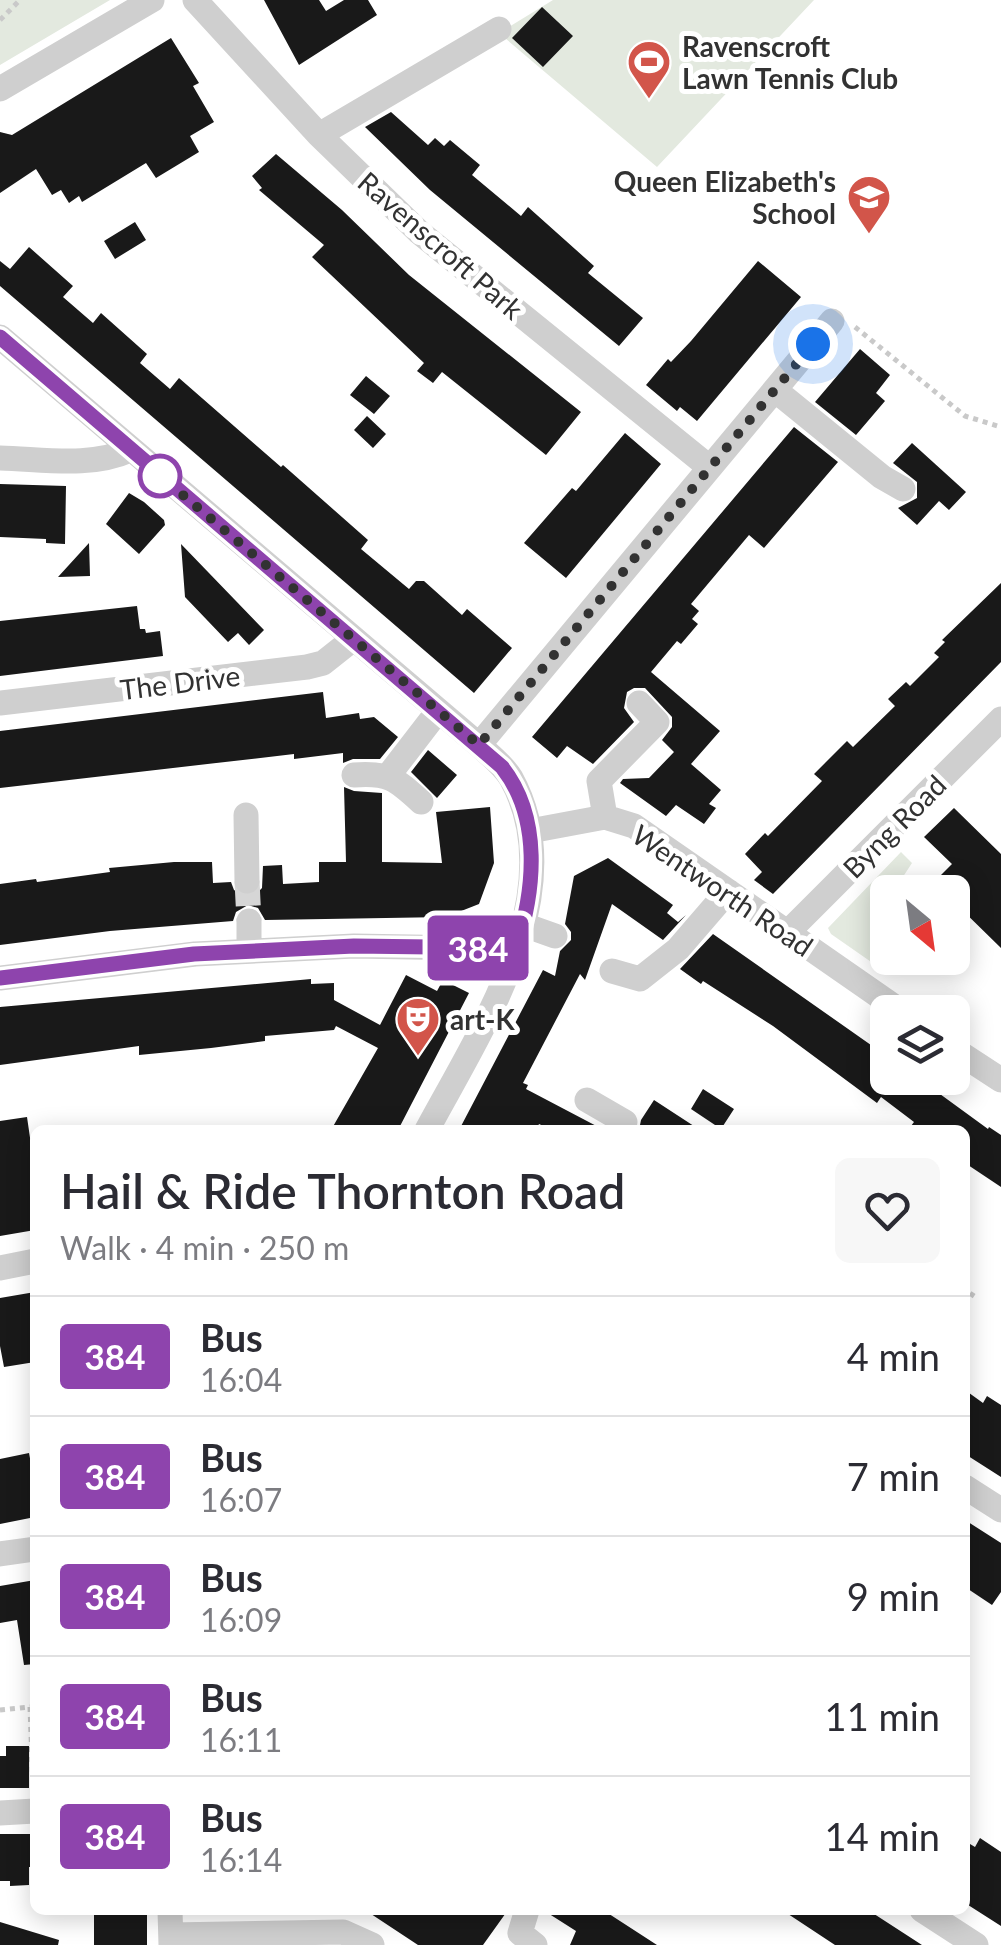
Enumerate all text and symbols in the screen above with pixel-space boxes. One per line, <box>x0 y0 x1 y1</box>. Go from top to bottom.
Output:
place label: Ravenscroft Lawn Tennis Club <box>682 29 898 95</box>
sports icon: Ravenscroft Lawn Tennis Club <box>626 39 672 100</box>
street label: Ravenscroft Park <box>352 164 531 326</box>
place label: Queen Elizabeth's School <box>614 164 836 230</box>
school or university icon: Queen Elizabeth's School <box>846 174 892 235</box>
your location <box>788 319 838 369</box>
unlabelled marker <box>139 455 181 497</box>
street label: The Drive <box>118 658 242 706</box>
street label: Byng Road <box>835 767 953 885</box>
street label: Wentworth Road <box>626 817 820 963</box>
north arrow <box>870 875 970 975</box>
map controls <box>870 875 970 1095</box>
line badge: 384 <box>420 916 536 980</box>
text: 384 <box>448 927 508 969</box>
button: layers <box>870 995 970 1095</box>
theatre icon: art-K <box>395 996 441 1057</box>
place label: art-K <box>450 1002 516 1036</box>
button: heart <box>835 1158 940 1263</box>
text: Hail & Ride Thornton Road <box>60 1162 625 1219</box>
text: Walk · 4 min · 250 m <box>60 1228 349 1267</box>
text: Bus <box>200 1314 263 1360</box>
text: 4 min <box>847 1333 940 1379</box>
text: 384 <box>85 1335 145 1377</box>
text: 16:04 <box>200 1360 282 1399</box>
text: Bus <box>200 1434 263 1480</box>
text: 7 min <box>847 1453 940 1499</box>
text: 384 <box>85 1455 145 1497</box>
text: 16:07 <box>200 1480 282 1519</box>
text: Bus <box>200 1554 263 1600</box>
text: 9 min <box>847 1573 940 1619</box>
text: 384 <box>85 1575 145 1617</box>
text: 16:09 <box>200 1600 282 1639</box>
text: Bus <box>200 1674 263 1720</box>
text: 11 min <box>825 1693 940 1739</box>
text: 384 <box>85 1695 145 1737</box>
text: 16:11 <box>200 1720 282 1759</box>
text: Bus <box>200 1794 263 1840</box>
text: 14 min <box>825 1813 940 1859</box>
text: 384 <box>85 1815 145 1857</box>
text: 16:14 <box>200 1840 282 1879</box>

